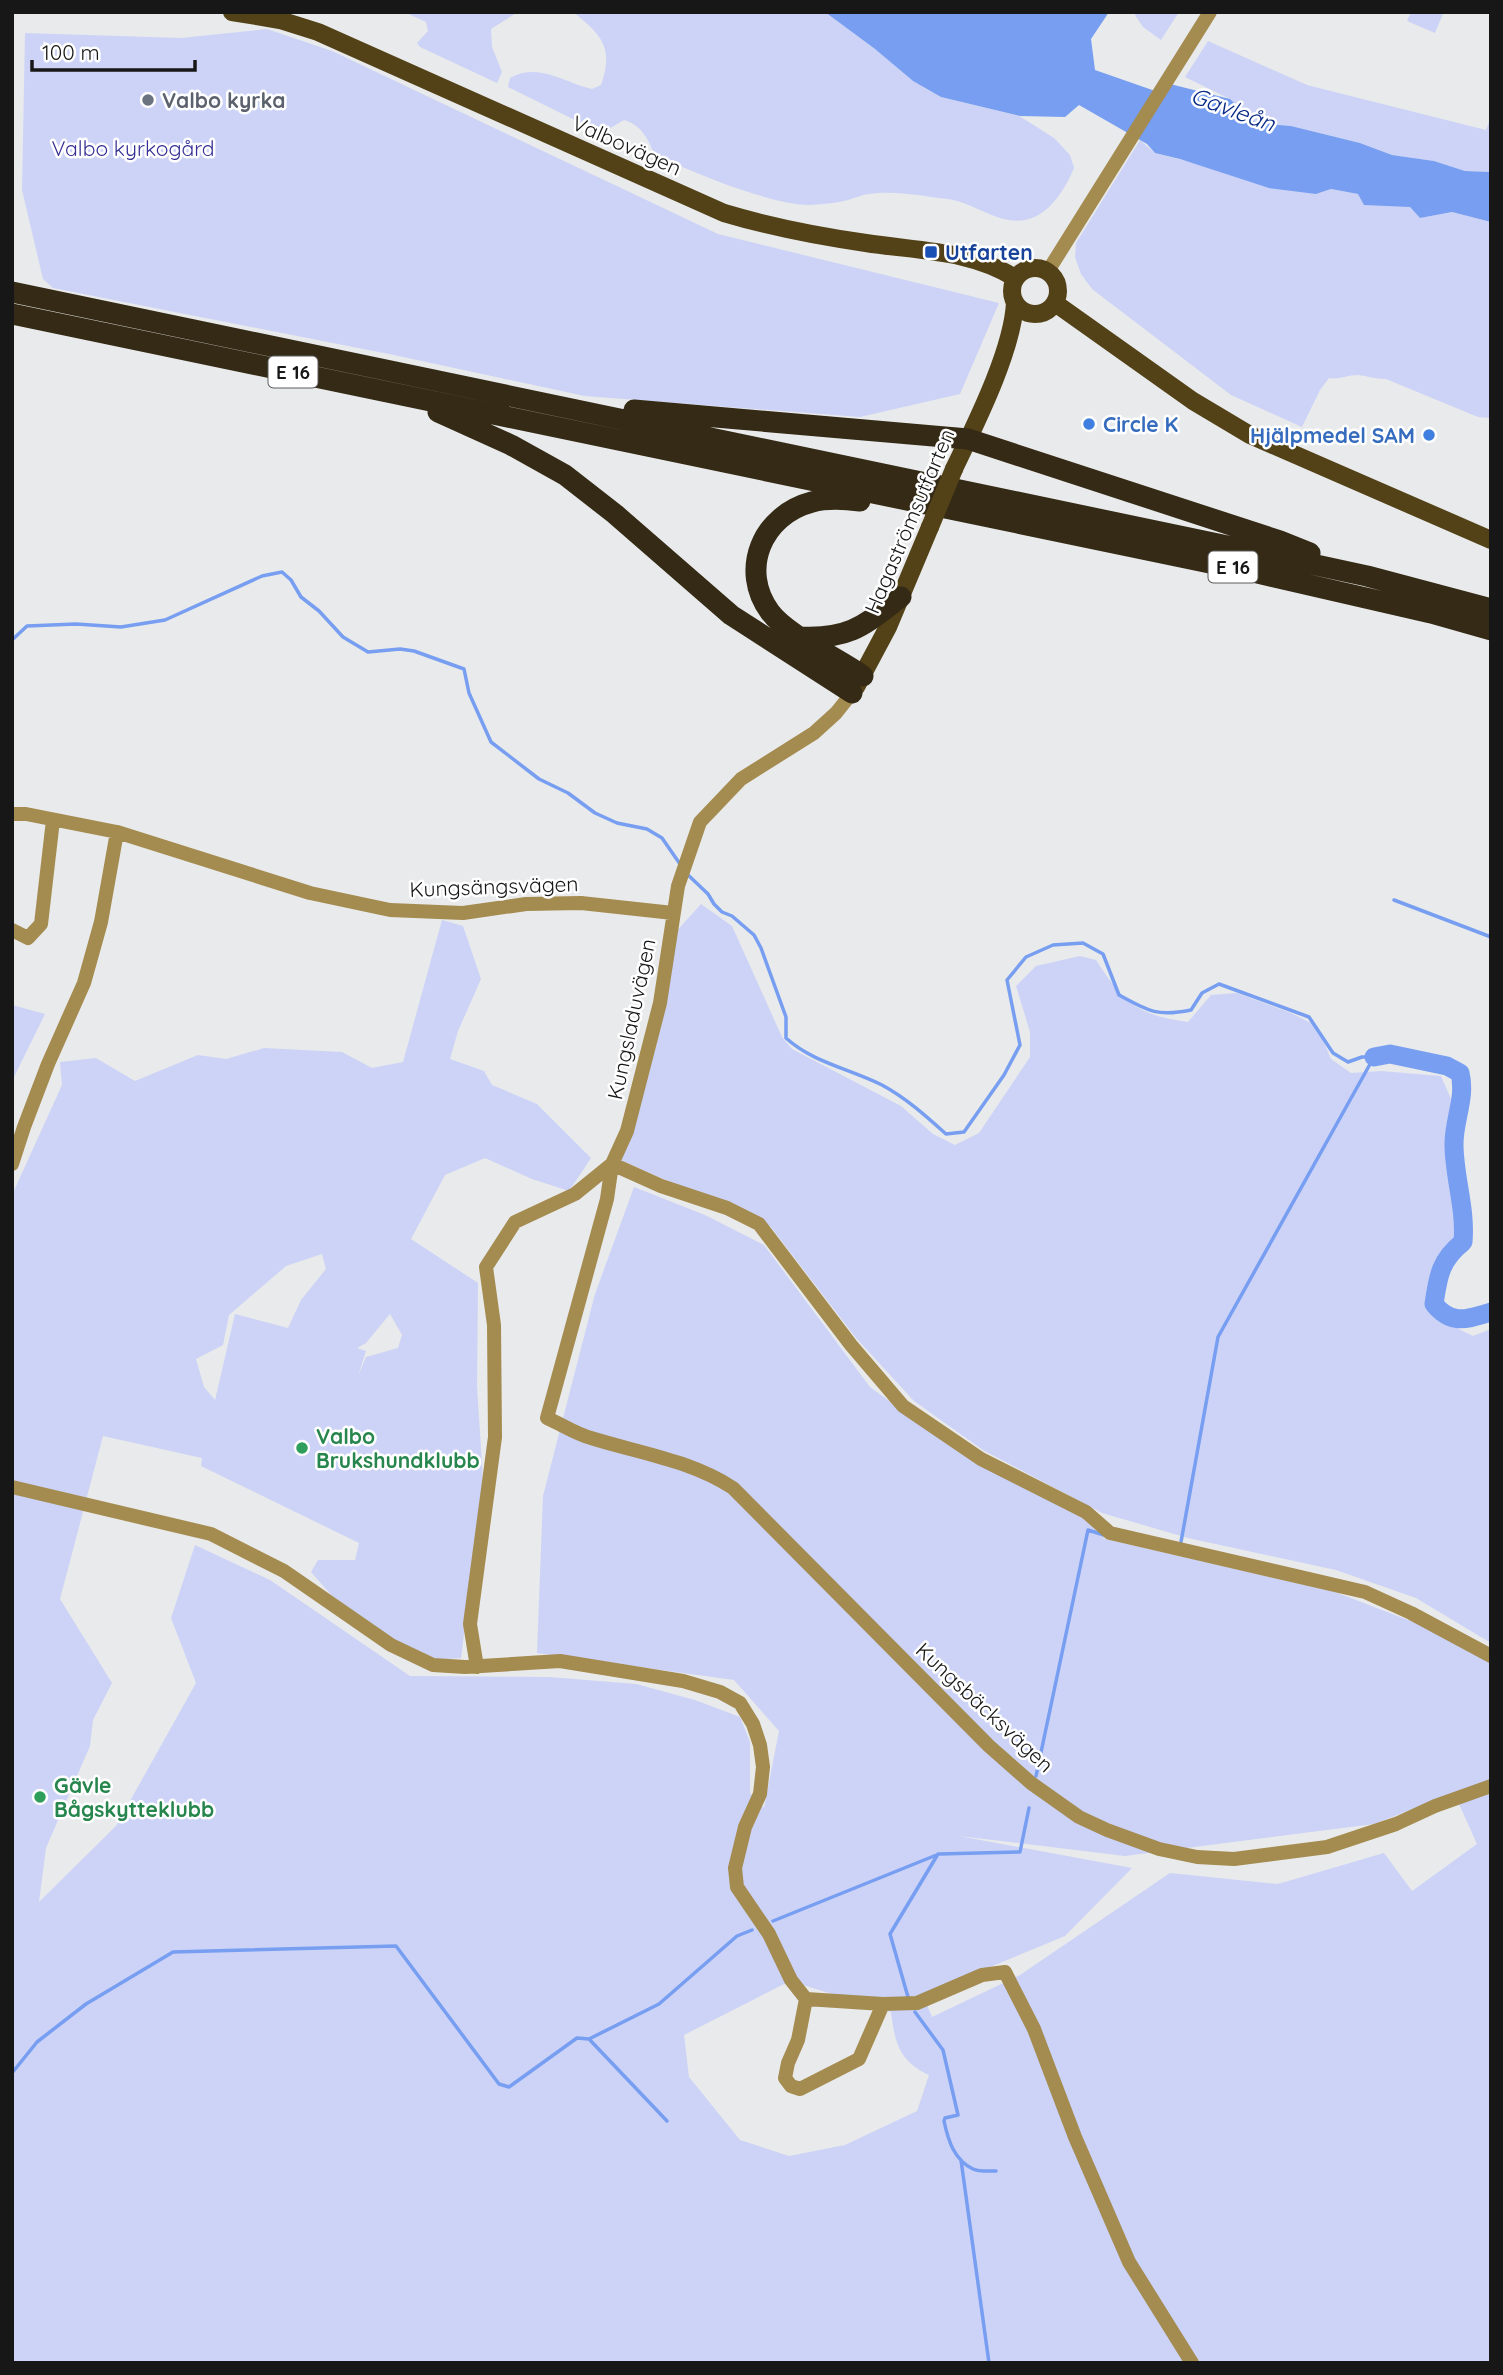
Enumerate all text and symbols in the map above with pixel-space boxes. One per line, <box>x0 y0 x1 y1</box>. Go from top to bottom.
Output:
scale bar <box>32 28 194 72</box>
text: 100 m <box>42 39 100 65</box>
water label: Gavleån <box>1187 80 1280 138</box>
place label: Valbo kyrka <box>162 87 285 113</box>
marker: Valbo kyrka <box>140 92 156 108</box>
street label: Valbovägen <box>568 109 686 181</box>
park label: Valbo kyrkogård <box>51 135 215 161</box>
place label: Utfarten <box>945 239 1033 265</box>
marker: Utfarten <box>923 244 939 260</box>
road number: E 16 <box>268 356 318 388</box>
place label: Circle K <box>1103 411 1178 437</box>
marker: Circle K <box>1081 416 1097 432</box>
place label: Hjälpmedel SAM <box>1250 422 1415 448</box>
street label: Hagaströmsutfarten <box>858 425 960 617</box>
marker: Hjälpmedel SAM <box>1421 427 1437 443</box>
road number: E 16 <box>1208 552 1258 582</box>
street label: Kungsängsvägen <box>409 870 579 902</box>
street label: Kungsladuvägen <box>601 936 661 1102</box>
place label: Valbo Brukshundklubb <box>316 1423 480 1473</box>
marker: Valbo Brukshundklubb <box>294 1440 310 1456</box>
street label: Kungsbäcksvägen <box>911 1637 1059 1777</box>
place label: Gävle Bågskytteklubb <box>54 1772 214 1822</box>
marker: Gävle Bågskytteklubb <box>32 1789 48 1805</box>

